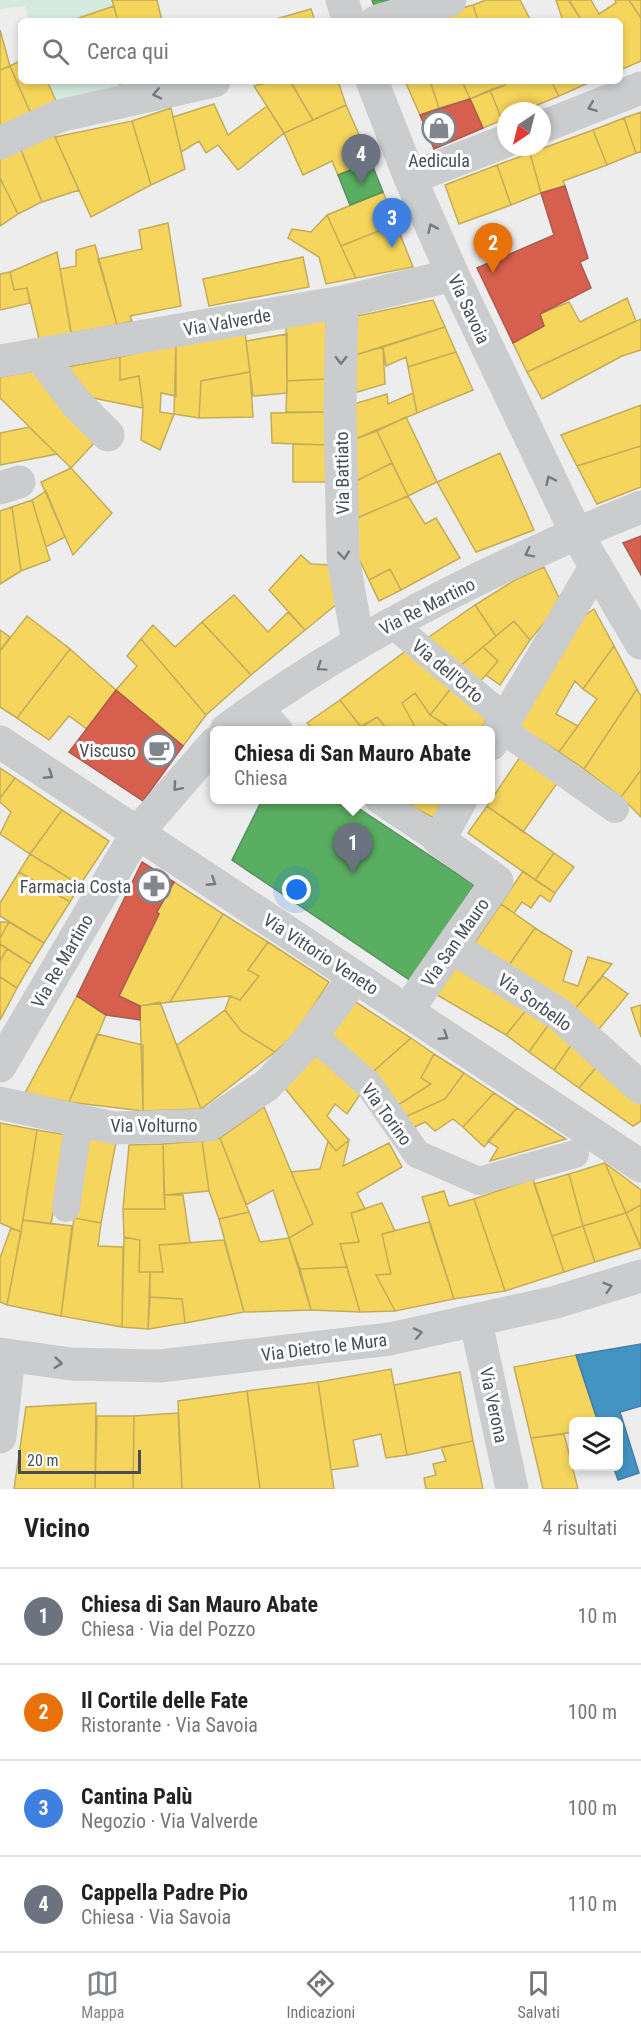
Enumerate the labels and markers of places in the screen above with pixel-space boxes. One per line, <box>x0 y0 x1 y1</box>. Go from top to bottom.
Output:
shop icon: Aedicula <box>421 110 457 146</box>
pin: 4 <box>342 134 380 184</box>
place label: Aedicula <box>408 150 470 171</box>
pin: 3 <box>372 198 412 248</box>
pin: 2 <box>474 224 512 273</box>
cafe icon: Viscuso <box>141 732 177 768</box>
place label: Viscuso <box>79 740 136 761</box>
pin: 1 <box>334 824 372 873</box>
pharmacy icon: Farmacia Costa <box>136 868 172 904</box>
place label: Farmacia Costa <box>20 876 131 897</box>

